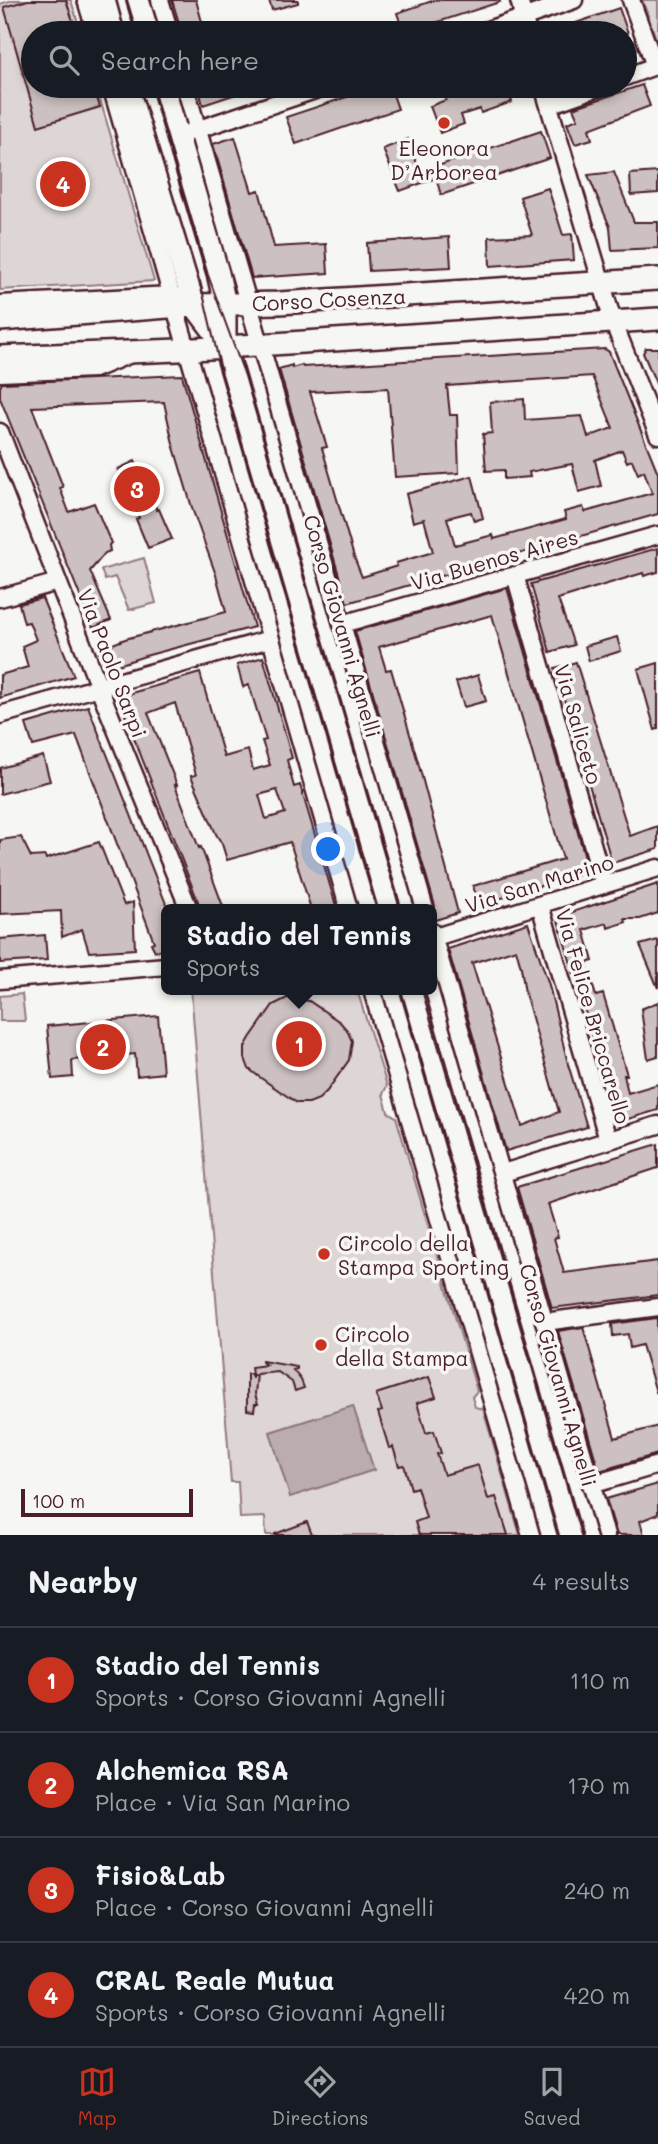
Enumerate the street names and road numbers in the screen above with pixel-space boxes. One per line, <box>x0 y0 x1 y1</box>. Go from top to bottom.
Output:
street label: Corso Cosenza <box>251 281 407 317</box>
street label: Corso Giovanni Agnelli <box>298 511 388 741</box>
street label: Via Buenos Aires <box>407 522 581 596</box>
street label: Via Paolo Sarpi <box>72 585 154 741</box>
street label: Via Saliceto <box>549 661 609 787</box>
street label: Via San Marino <box>461 848 617 918</box>
street label: Via Felice Briccarello <box>550 905 638 1127</box>
street label: Corso Giovanni Agnelli <box>514 1260 604 1490</box>

